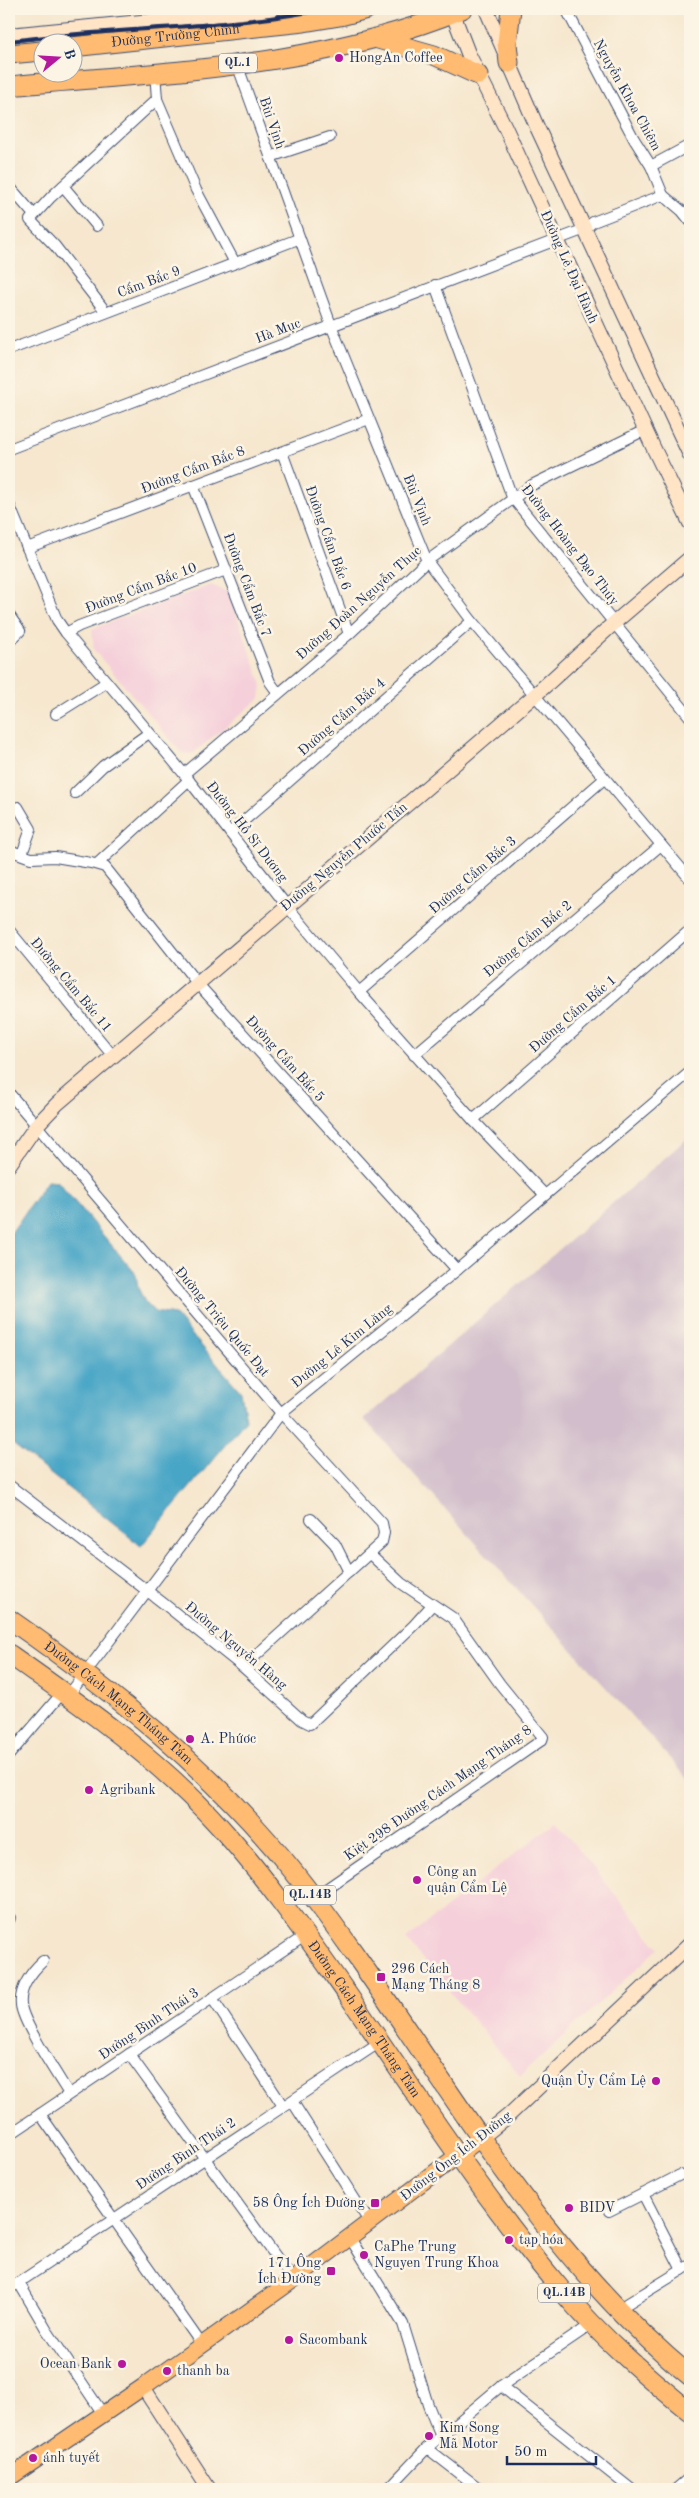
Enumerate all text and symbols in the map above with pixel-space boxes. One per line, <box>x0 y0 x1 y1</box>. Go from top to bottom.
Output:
street label: Đường Trường Chinh <box>110 22 241 50</box>
north arrow <box>32 32 82 82</box>
street label: Nguyễn Khoa Chiêm <box>591 36 664 153</box>
text: B <box>61 47 78 61</box>
place label: HongAn Coffee <box>349 51 443 65</box>
marker: HongAn Coffee <box>333 52 345 64</box>
road number: QL.1 <box>219 54 257 72</box>
street label: Bùi Vịnh <box>257 95 288 151</box>
street label: Đường Lê Đại Hành <box>538 208 600 326</box>
street label: Cẩm Bắc 9 <box>115 262 182 300</box>
street label: Hà Mục <box>253 316 303 346</box>
street label: Đường Cẩm Bắc 8 <box>138 442 247 496</box>
street label: Bùi Vịnh <box>400 472 434 528</box>
street label: Đường Hoàng Đạo Thúy <box>519 482 622 609</box>
street label: Đường Cẩm Bắc 6 <box>303 483 355 592</box>
street label: Đường Cẩm Bắc 7 <box>221 530 275 639</box>
street label: Đường Đoàn Nguyễn Thục <box>293 543 424 663</box>
street label: Đường Cẩm Bắc 10 <box>83 558 199 616</box>
street label: Đường Cẩm Bắc 4 <box>294 674 388 758</box>
street label: Đường Hồ Sĩ Dương <box>204 778 292 885</box>
street label: Đường Nguyễn Phước Tấn <box>277 799 410 914</box>
street label: Đường Cẩm Bắc 3 <box>425 832 519 916</box>
street label: Đường Cẩm Bắc 2 <box>480 897 575 980</box>
street label: Đường Cẩm Bắc 11 <box>28 934 116 1035</box>
street label: Đường Cẩm Bắc 1 <box>525 971 619 1055</box>
street label: Đường Cẩm Bắc 5 <box>243 1012 329 1105</box>
street label: Đường Triệu Quốc Đạt <box>172 1264 273 1380</box>
street label: Đường Lê Kim Lăng <box>289 1301 395 1391</box>
street label: Đường Nguyễn Hàng <box>182 1599 291 1693</box>
street label: Đường Cách Mạng Tháng Tám <box>41 1639 195 1767</box>
street label: Kiệt 298 Đường Cách Mạng Tháng 8 <box>342 1723 534 1863</box>
place label: A. Phứơc <box>200 1732 256 1746</box>
marker: A. Phứơc <box>184 1733 196 1745</box>
place label: Agribank <box>99 1783 156 1797</box>
marker: Agribank <box>83 1784 95 1796</box>
place label: Công an quận Cẩm Lệ <box>427 1865 507 1895</box>
marker: Công an quận Cẩm Lệ <box>411 1874 423 1886</box>
road number: QL.14B <box>284 1886 336 1904</box>
street label: Đường Cách Mạng Tháng Tám <box>305 1938 423 2100</box>
place label: 296 Cách Mạng Tháng 8 <box>391 1962 480 1992</box>
marker: 296 Cách Mạng Tháng 8 <box>375 1971 387 1983</box>
street label: Đường Bình Thái 3 <box>97 1985 201 2063</box>
place label: Quận Ủy Cẩm Lệ <box>541 2070 646 2088</box>
marker: Quận Ủy Cẩm Lệ <box>650 2075 662 2087</box>
street label: Đường Ông Ích Đường <box>396 2106 514 2204</box>
street label: Đường Bình Thái 2 <box>134 2115 238 2193</box>
place label: 58 Ông Ích Đường <box>253 2193 365 2210</box>
marker: 58 Ông Ích Đường <box>369 2197 381 2209</box>
place label: BIDV <box>579 2201 615 2215</box>
marker: BIDV <box>563 2202 575 2214</box>
place label: tạp hóa <box>519 2233 564 2247</box>
marker: tạp hóa <box>503 2234 515 2246</box>
place label: CaPhe Trung Nguyen Trung Khoa <box>374 2240 499 2270</box>
marker: CaPhe Trung Nguyen Trung Khoa <box>358 2249 370 2261</box>
place label: 171 Ông Ích Đường <box>258 2253 321 2286</box>
marker: 171 Ông Ích Đường <box>325 2265 337 2277</box>
road number: QL.14B <box>538 2284 590 2302</box>
place label: Sacombank <box>299 2333 368 2347</box>
marker: Sacombank <box>283 2334 295 2346</box>
place label: Ocean Bank <box>40 2357 112 2371</box>
marker: Ocean Bank <box>116 2358 128 2370</box>
place label: thanh ba <box>177 2364 230 2378</box>
marker: thanh ba <box>161 2365 173 2377</box>
place label: Kim Song Mã Motor <box>439 2421 500 2451</box>
marker: Kim Song Mã Motor <box>423 2430 435 2442</box>
scale bar <box>507 2433 595 2465</box>
text: 50 m <box>514 2445 548 2460</box>
place label: ánh tuyết <box>43 2450 100 2465</box>
marker: ánh tuyết <box>27 2452 39 2464</box>

